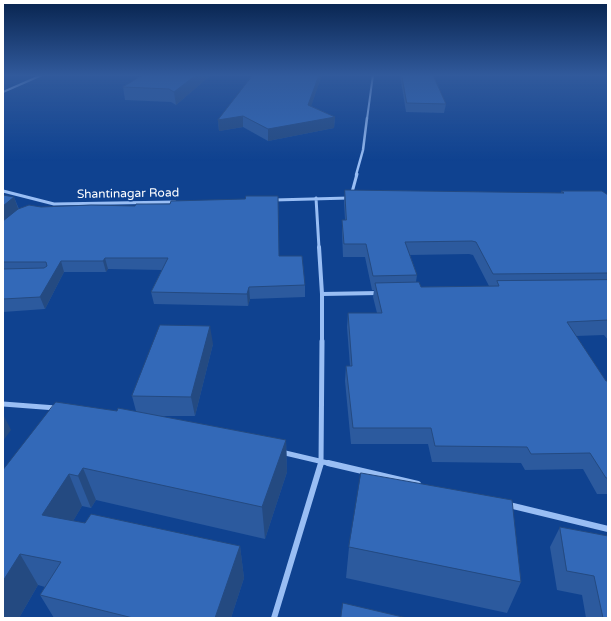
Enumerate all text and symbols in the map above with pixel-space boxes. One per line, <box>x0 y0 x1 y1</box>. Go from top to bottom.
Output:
street label: Shantinagar Road <box>77 186 179 202</box>

